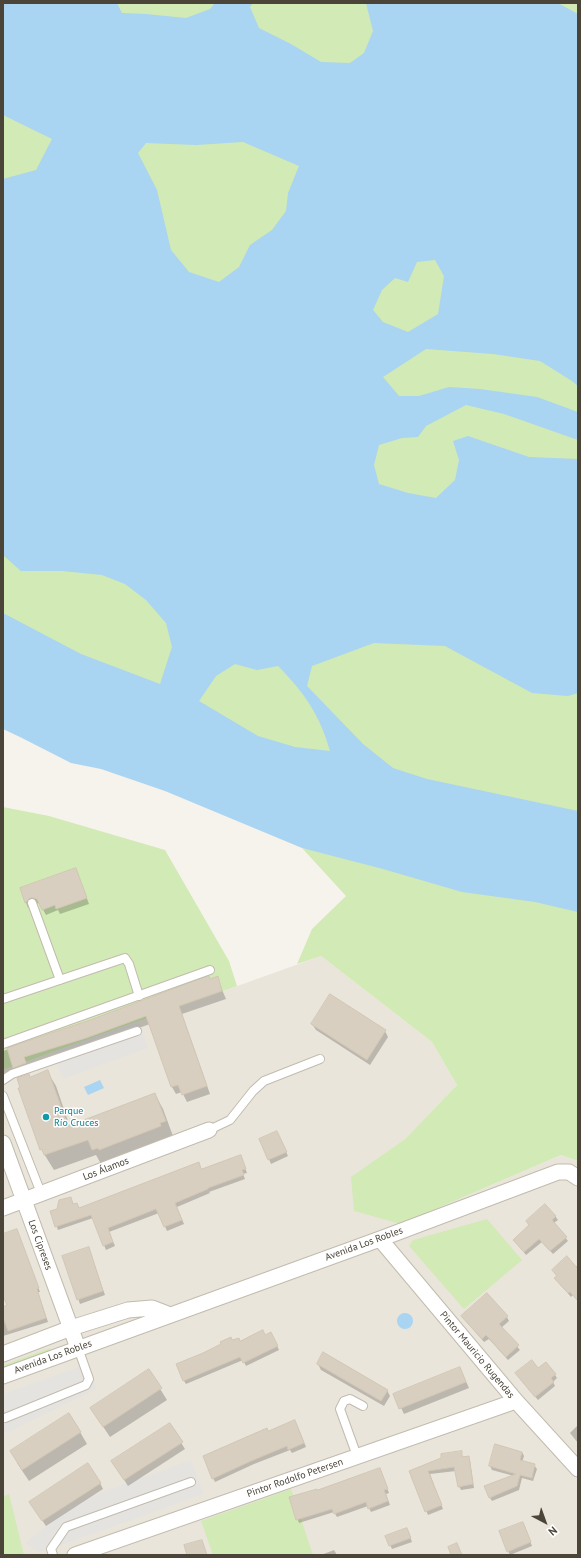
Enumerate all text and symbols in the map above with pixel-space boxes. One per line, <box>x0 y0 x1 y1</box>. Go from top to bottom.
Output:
place label: Parque Río Cruces <box>54 1105 98 1128</box>
marker: Parque Río Cruces <box>41 1112 51 1122</box>
street label: Los Álamos <box>81 1155 131 1183</box>
street label: Los Cipreses <box>25 1218 55 1272</box>
street label: Avenida Los Robles <box>324 1224 404 1264</box>
street label: Pintor Mauricio Rugendas <box>437 1309 517 1401</box>
street label: Avenida Los Robles <box>13 1337 93 1377</box>
street label: Pintor Rodolfo Petersen <box>245 1456 345 1500</box>
north arrow <box>525 1502 565 1542</box>
text: N <box>546 1523 560 1539</box>

